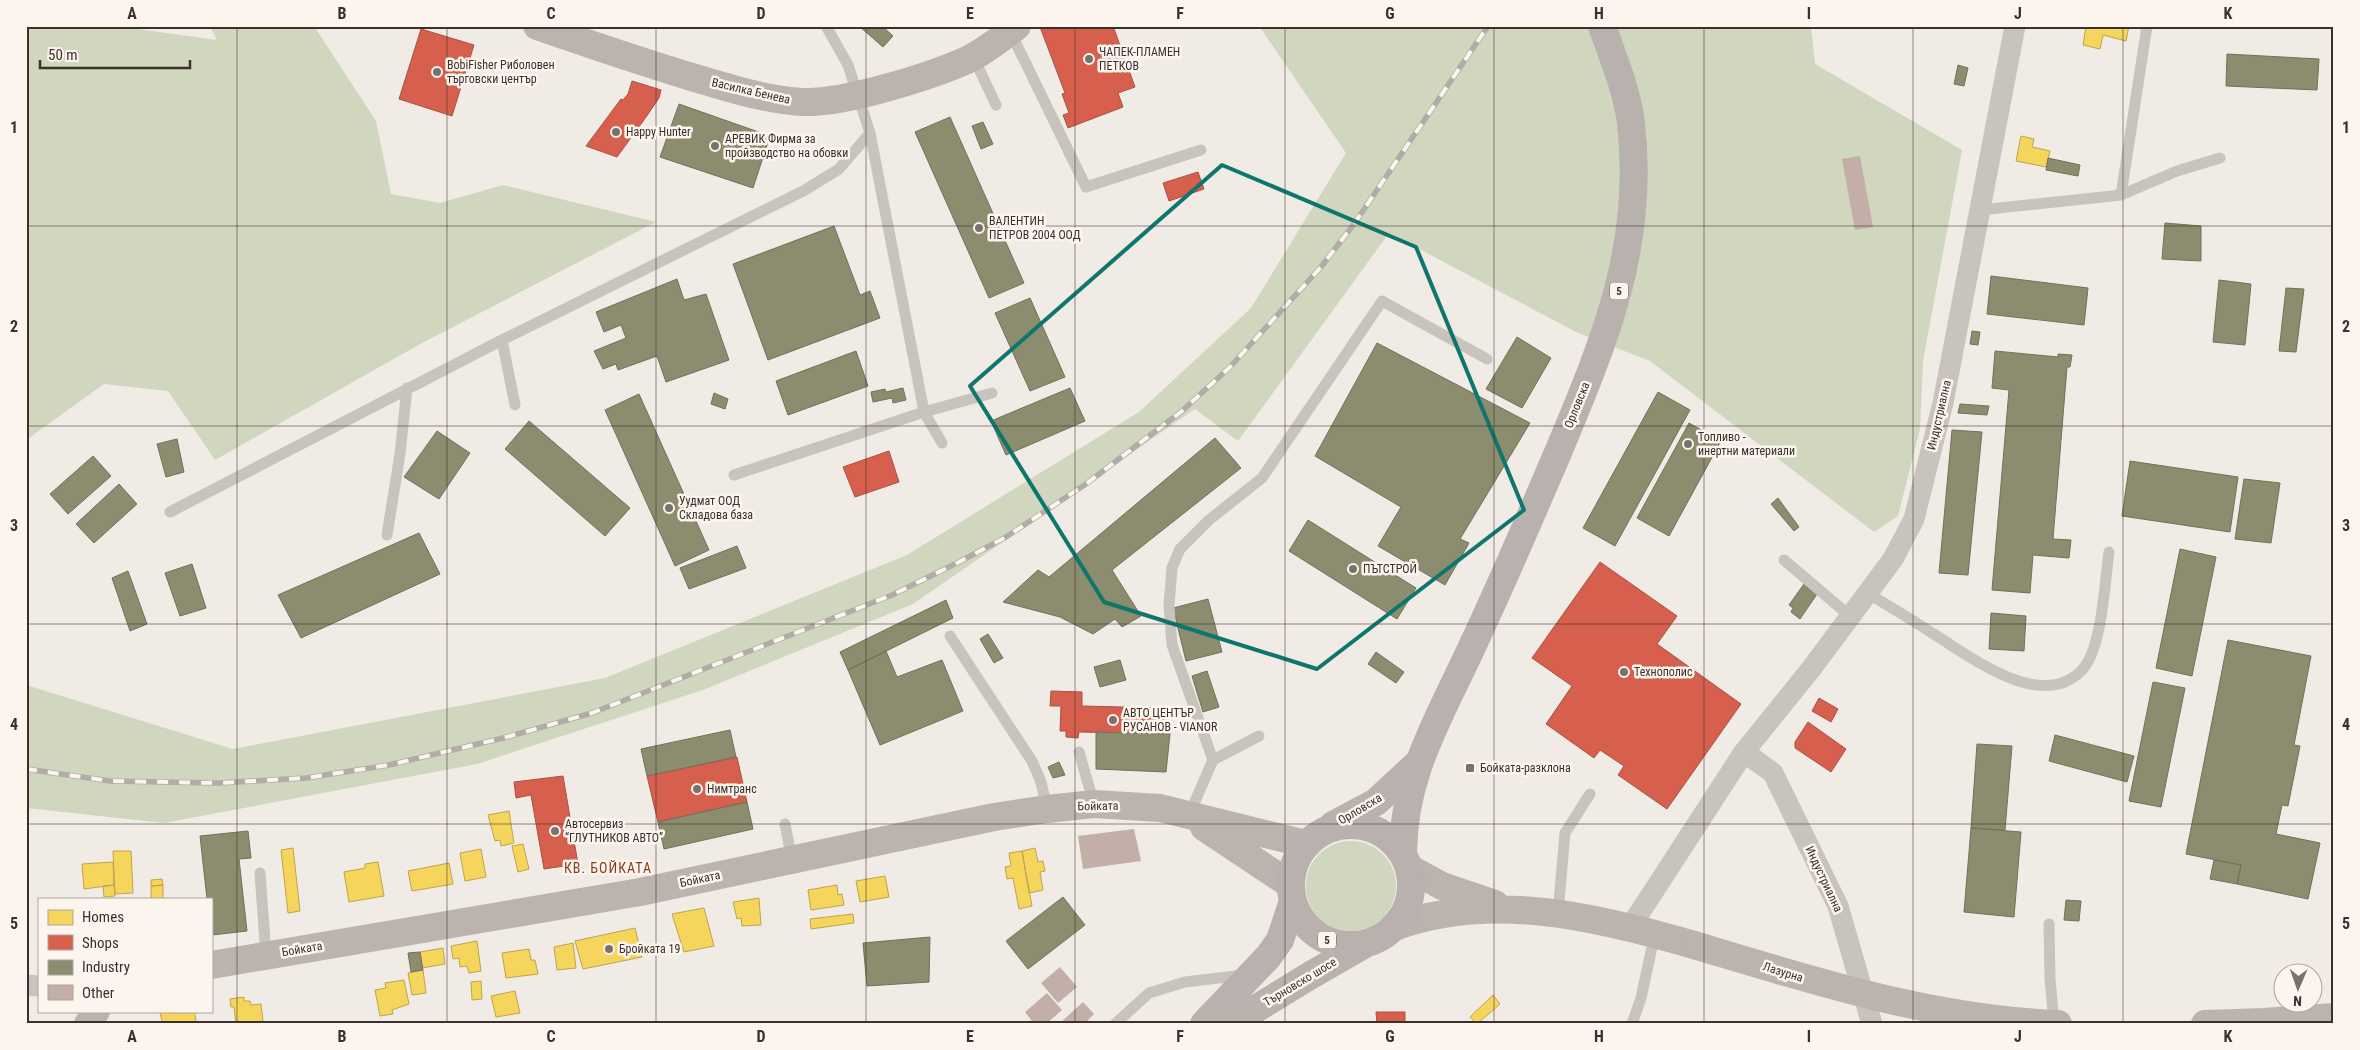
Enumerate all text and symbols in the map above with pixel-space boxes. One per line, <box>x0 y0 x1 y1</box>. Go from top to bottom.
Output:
text: A <box>127 4 137 23</box>
text: B <box>338 4 347 23</box>
text: C <box>546 4 556 23</box>
text: D <box>756 4 766 23</box>
text: E <box>966 4 974 23</box>
text: F <box>1176 4 1184 23</box>
text: G <box>1385 4 1395 23</box>
text: H <box>1594 4 1604 23</box>
text: I <box>1807 4 1811 23</box>
text: J <box>2014 4 2022 23</box>
text: K <box>2224 4 2233 23</box>
scale bar <box>40 38 190 70</box>
place label: ЧАПЕК-ПЛАМЕН ПЕТКОВ <box>1099 45 1180 73</box>
text: 50 m <box>48 46 78 64</box>
marker: ЧАПЕК-ПЛАМЕН ПЕТКОВ <box>1083 53 1095 65</box>
place label: BobiFisher Риболовен търговски център <box>447 58 555 86</box>
marker: BobiFisher Риболовен търговски център <box>431 66 443 78</box>
street label: Василка Бенева <box>710 75 792 107</box>
text: 1 <box>10 118 18 137</box>
text: 1 <box>2342 118 2350 137</box>
place label: Happy Hunter <box>626 125 691 139</box>
marker: Happy Hunter <box>610 126 622 138</box>
place label: АРЕВИК Фирма за пройзводство на обовки <box>725 132 848 160</box>
marker: АРЕВИК Фирма за пройзводство на обовки <box>709 140 721 152</box>
place label: ВАЛЕНТИН ПЕТРОВ 2004 ООД <box>989 214 1081 242</box>
marker: ВАЛЕНТИН ПЕТРОВ 2004 ООД <box>973 222 985 234</box>
road number: 5 <box>1610 282 1628 300</box>
text: 2 <box>10 317 18 336</box>
text: 2 <box>2342 317 2350 336</box>
street label: Индустриална <box>1924 378 1954 451</box>
street label: Орловска <box>1561 380 1593 430</box>
place label: Топливо - инертни материали <box>1698 430 1795 458</box>
marker: Топливо - инертни материали <box>1682 438 1694 450</box>
place label: Уудмат ООД Складова база <box>679 494 753 522</box>
marker: Уудмат ООД Складова база <box>663 502 675 514</box>
text: 3 <box>10 516 18 535</box>
text: 3 <box>2342 516 2350 535</box>
place label: ПЪТСТРОЙ <box>1363 561 1417 576</box>
marker: ПЪТСТРОЙ <box>1347 563 1359 575</box>
place label: Технополис <box>1634 665 1693 679</box>
marker: Технополис <box>1618 666 1630 678</box>
place label: АВТО ЦЕНТЪР РУСАНОВ - VIANOR <box>1123 706 1218 734</box>
marker: АВТО ЦЕНТЪР РУСАНОВ - VIANOR <box>1107 714 1119 726</box>
text: 4 <box>10 715 18 734</box>
text: 4 <box>2342 715 2350 734</box>
place label: Бойката-разклона <box>1480 761 1571 775</box>
marker: Бойката-разклона <box>1464 762 1476 774</box>
place label: Нимтранс <box>707 782 757 796</box>
marker: Нимтранс <box>691 783 703 795</box>
street label: Орловска <box>1336 790 1385 827</box>
street label: Бойката <box>1077 799 1119 813</box>
place label: Автосервиз “ГЛУТНИКОВ АВТО” <box>565 817 663 845</box>
marker: Автосервиз “ГЛУТНИКОВ АВТО” <box>549 825 561 837</box>
street label: Индустриална <box>1803 844 1846 914</box>
district label: КВ. БОЙКАТА <box>564 860 652 876</box>
street label: Бойката <box>679 868 722 890</box>
legend <box>38 898 212 1012</box>
text: Homes <box>82 908 124 926</box>
text: 5 <box>10 914 18 933</box>
text: 5 <box>2342 914 2350 933</box>
road number: 5 <box>1318 932 1336 948</box>
text: Shops <box>82 934 119 952</box>
street label: Бойката <box>281 939 324 959</box>
place label: Бройката 19 <box>619 942 681 956</box>
marker: Бройката 19 <box>603 943 615 955</box>
street label: Търновско шосе <box>1261 955 1339 1009</box>
text: Industry <box>82 958 130 976</box>
street label: Лазурна <box>1761 959 1805 985</box>
north arrow <box>2272 962 2322 1012</box>
text: Other <box>82 984 115 1002</box>
text: N <box>2293 993 2302 1009</box>
text: A <box>127 1027 137 1046</box>
text: B <box>338 1027 347 1046</box>
text: C <box>546 1027 556 1046</box>
text: D <box>756 1027 766 1046</box>
text: E <box>966 1027 974 1046</box>
text: F <box>1176 1027 1184 1046</box>
text: G <box>1385 1027 1395 1046</box>
text: H <box>1594 1027 1604 1046</box>
text: I <box>1807 1027 1811 1046</box>
text: J <box>2014 1027 2022 1046</box>
text: K <box>2224 1027 2233 1046</box>

